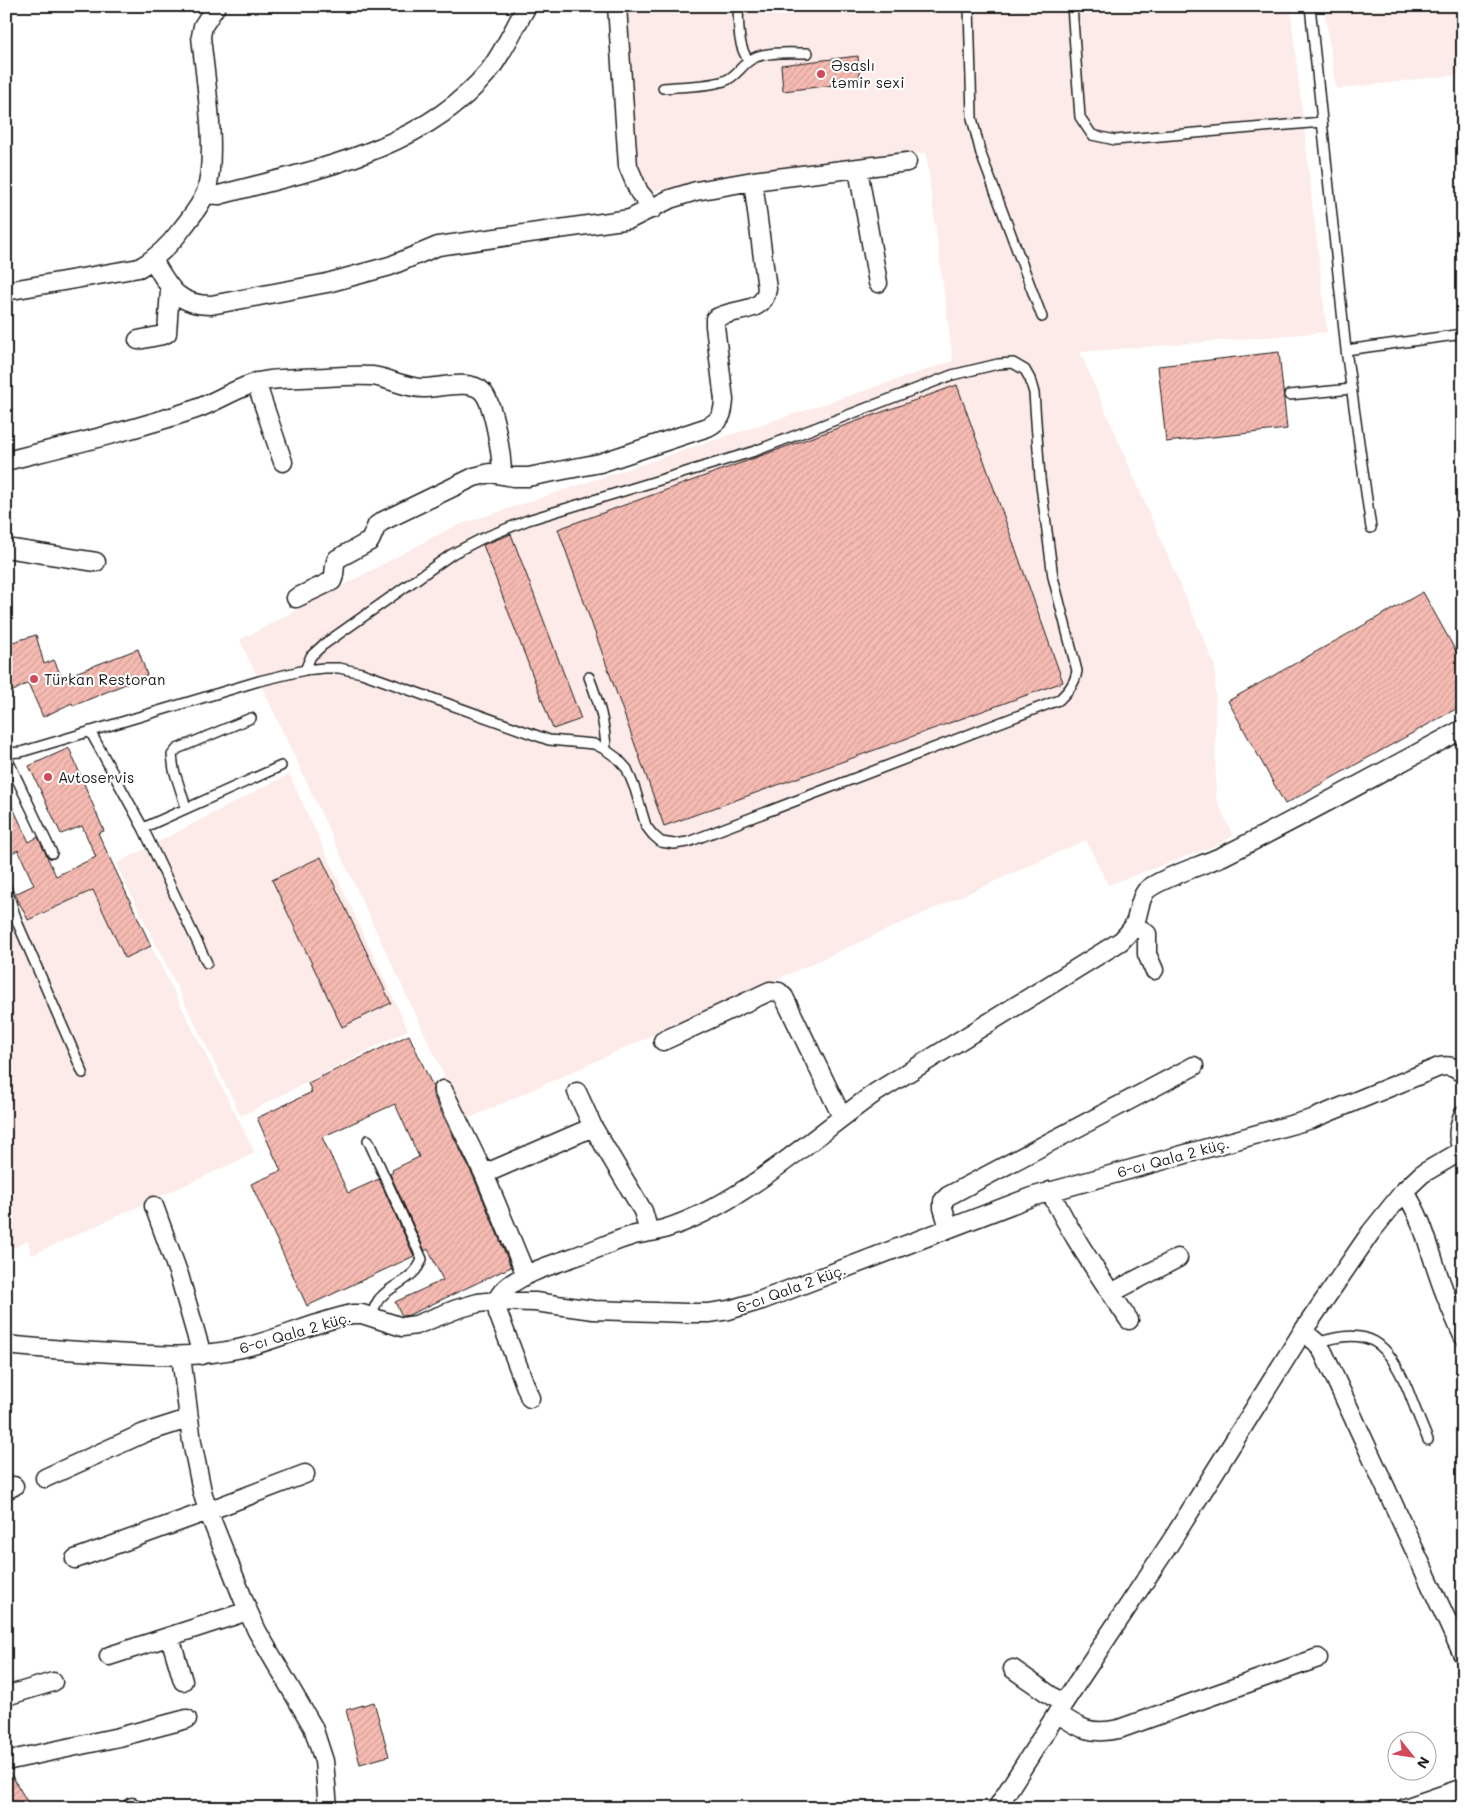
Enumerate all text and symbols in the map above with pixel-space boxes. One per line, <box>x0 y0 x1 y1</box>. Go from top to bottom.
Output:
place label: Əsaslı təmir sexi <box>831 55 905 92</box>
marker: Əsaslı təmir sexi <box>815 68 827 80</box>
place label: Türkan Restoran <box>44 669 165 689</box>
marker: Türkan Restoran <box>28 673 40 685</box>
place label: Avtoservis <box>58 767 134 787</box>
marker: Avtoservis <box>42 771 54 783</box>
street label: 6-cı Qala 2 küç. <box>1115 1132 1231 1182</box>
street label: 6-cı Qala 2 küç. <box>733 1259 849 1317</box>
street label: 6-cı Qala 2 küç. <box>237 1306 353 1358</box>
north arrow <box>1386 1732 1436 1782</box>
text: N <box>1413 1753 1435 1772</box>

